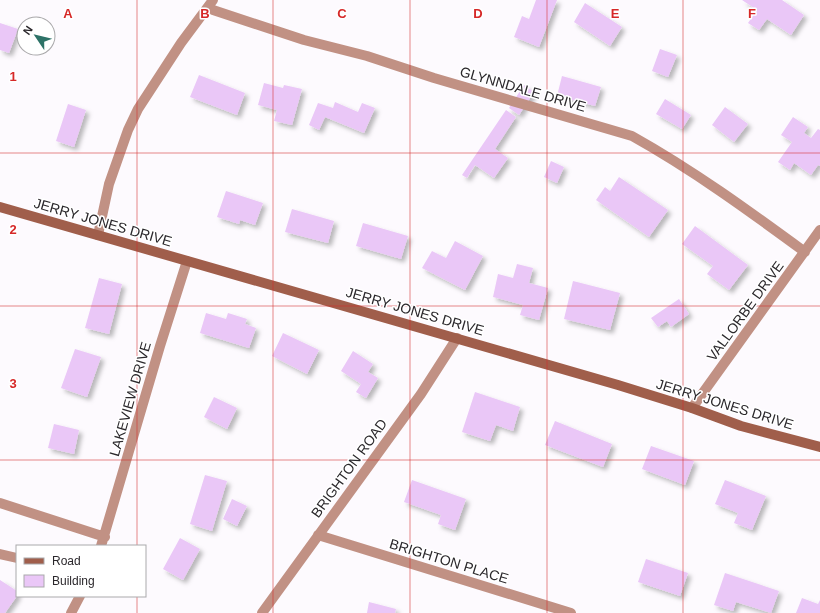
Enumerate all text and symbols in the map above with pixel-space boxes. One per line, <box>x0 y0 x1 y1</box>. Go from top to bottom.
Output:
text: A <box>63 6 73 21</box>
text: B <box>200 6 210 21</box>
text: C <box>337 6 347 21</box>
text: D <box>473 6 483 21</box>
text: E <box>611 6 620 21</box>
text: F <box>748 6 756 21</box>
north arrow <box>16 16 56 56</box>
text: N <box>21 24 35 37</box>
street label: GLYNNDALE DRIVE <box>458 63 588 115</box>
text: 1 <box>9 69 17 84</box>
street label: JERRY JONES DRIVE <box>32 195 174 249</box>
text: 2 <box>9 222 17 237</box>
street label: VALLORBE DRIVE <box>703 258 787 364</box>
street label: JERRY JONES DRIVE <box>344 284 486 338</box>
street label: LAKEVIEW DRIVE <box>106 340 154 458</box>
street label: JERRY JONES DRIVE <box>654 375 796 433</box>
text: 3 <box>9 376 17 391</box>
street label: BRIGHTON ROAD <box>308 416 390 520</box>
street label: BRIGHTON PLACE <box>388 535 510 587</box>
legend <box>16 545 146 597</box>
text: Road <box>52 554 81 568</box>
text: Building <box>52 574 95 588</box>

